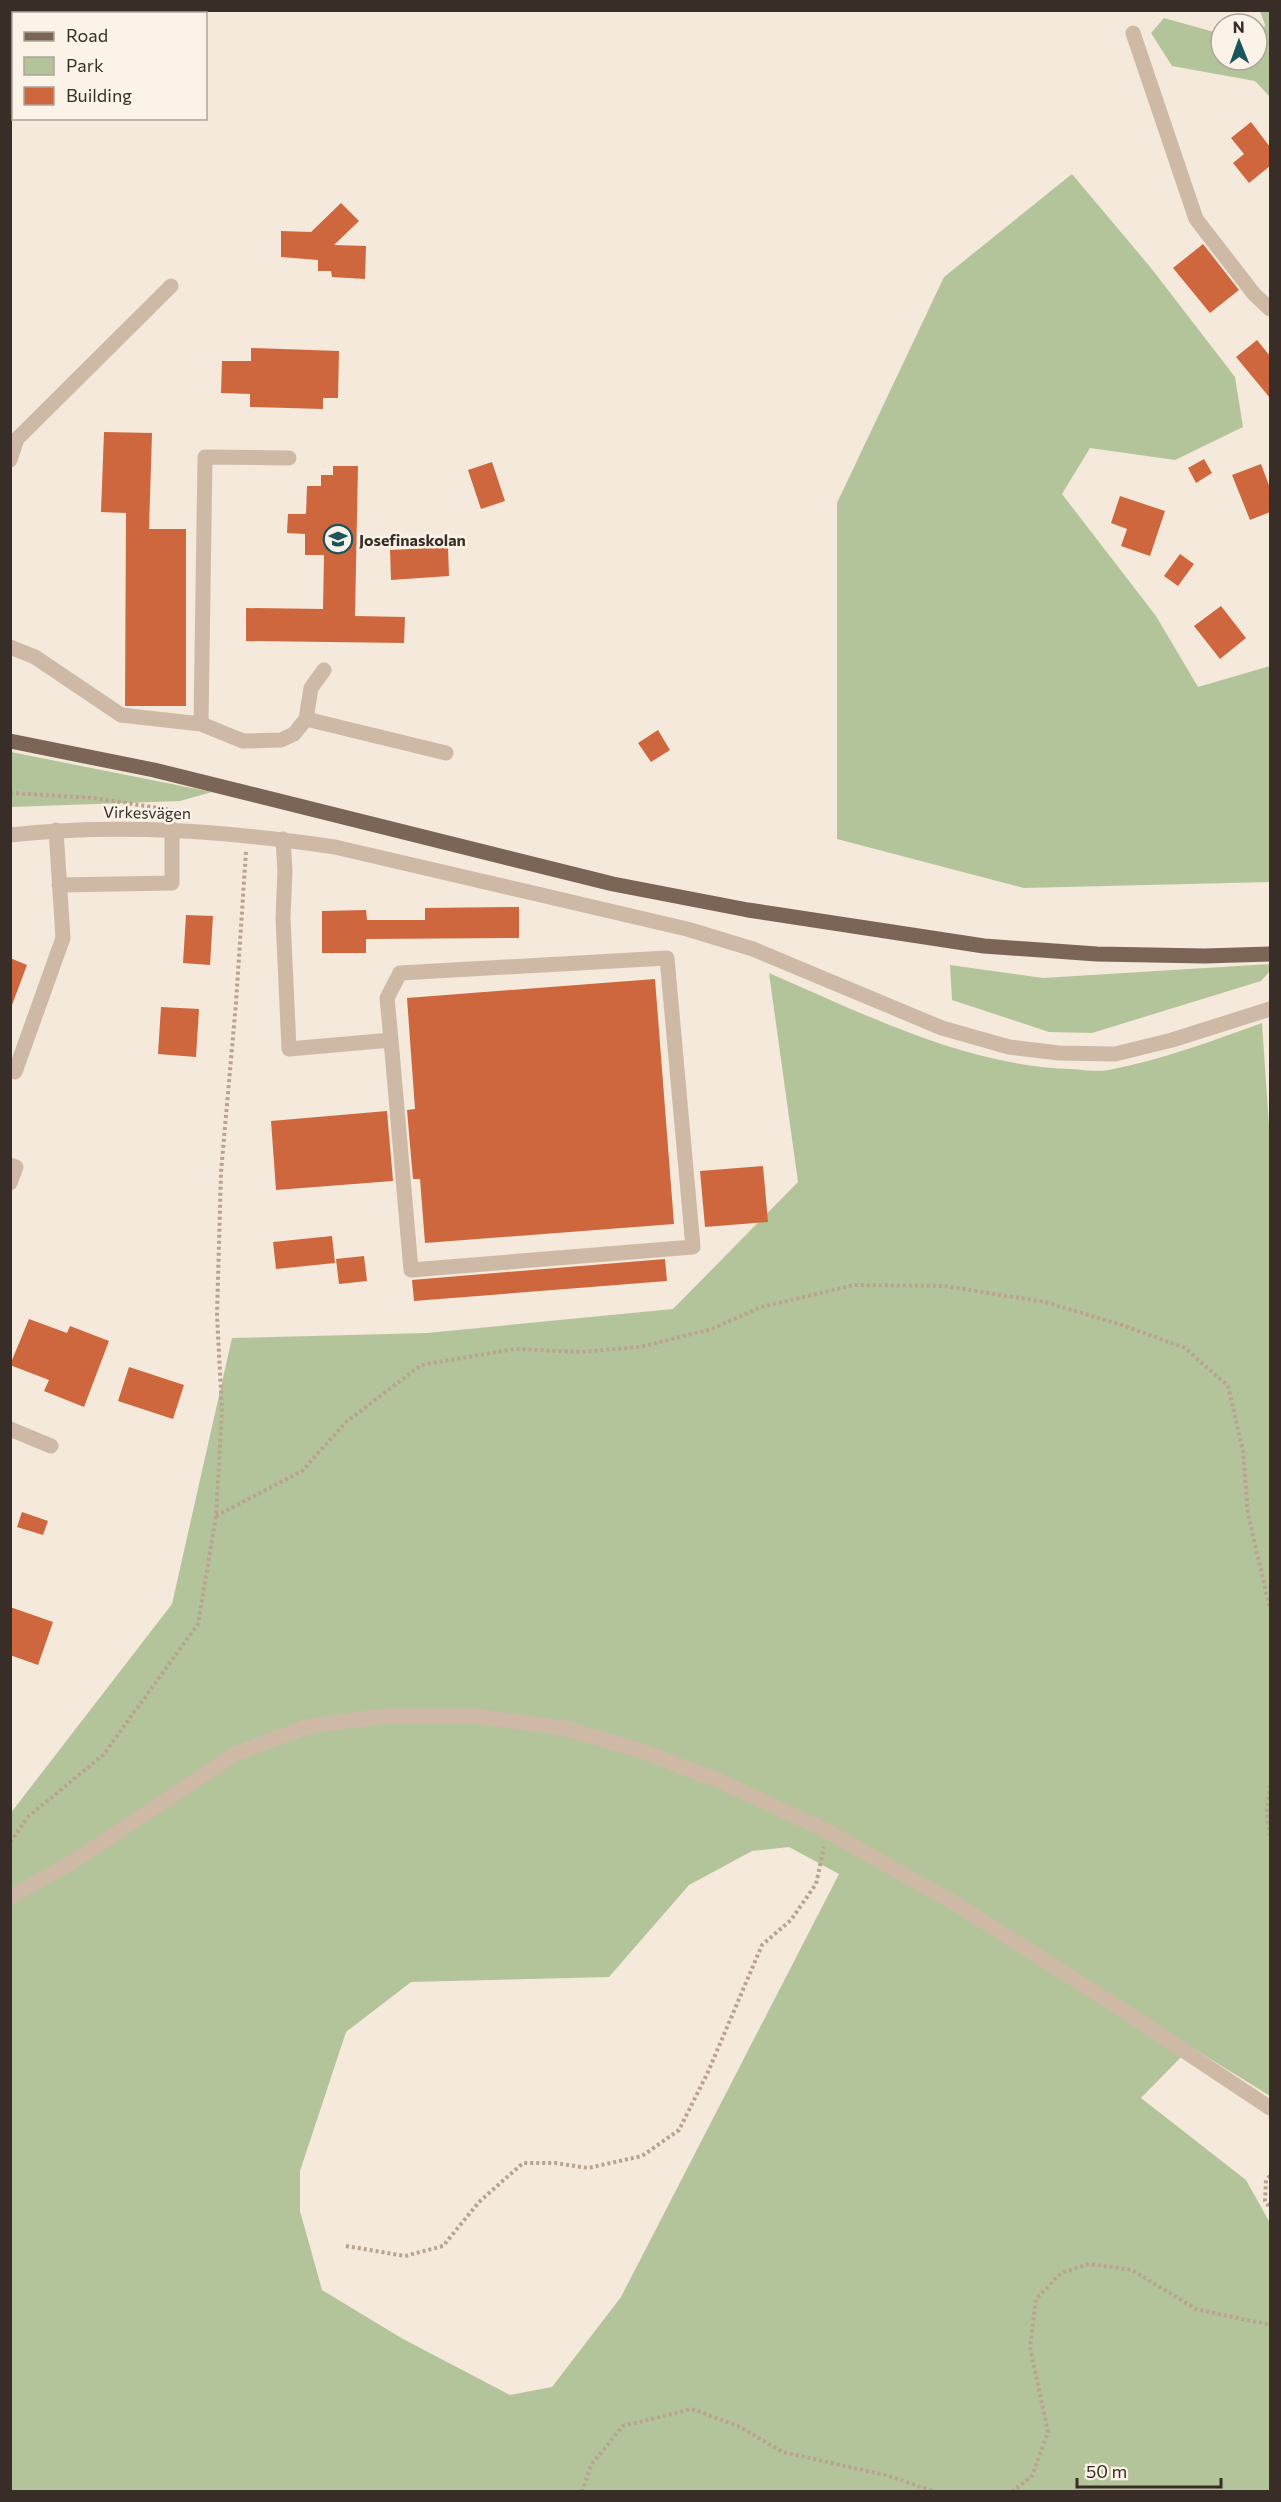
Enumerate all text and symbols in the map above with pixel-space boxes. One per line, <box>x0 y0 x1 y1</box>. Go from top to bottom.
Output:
legend <box>12 12 207 120</box>
north arrow <box>1209 12 1269 72</box>
text: N <box>1233 17 1245 36</box>
text: Road <box>66 24 108 46</box>
text: Park <box>66 54 104 76</box>
text: Building <box>66 84 132 106</box>
school or university icon: Josefinaskolan <box>322 523 354 555</box>
place label: Josefinaskolan <box>359 530 466 549</box>
street label: Virkesvägen <box>103 802 191 822</box>
scale bar <box>1077 2451 1221 2489</box>
text: 50 m <box>1086 2460 1127 2482</box>

